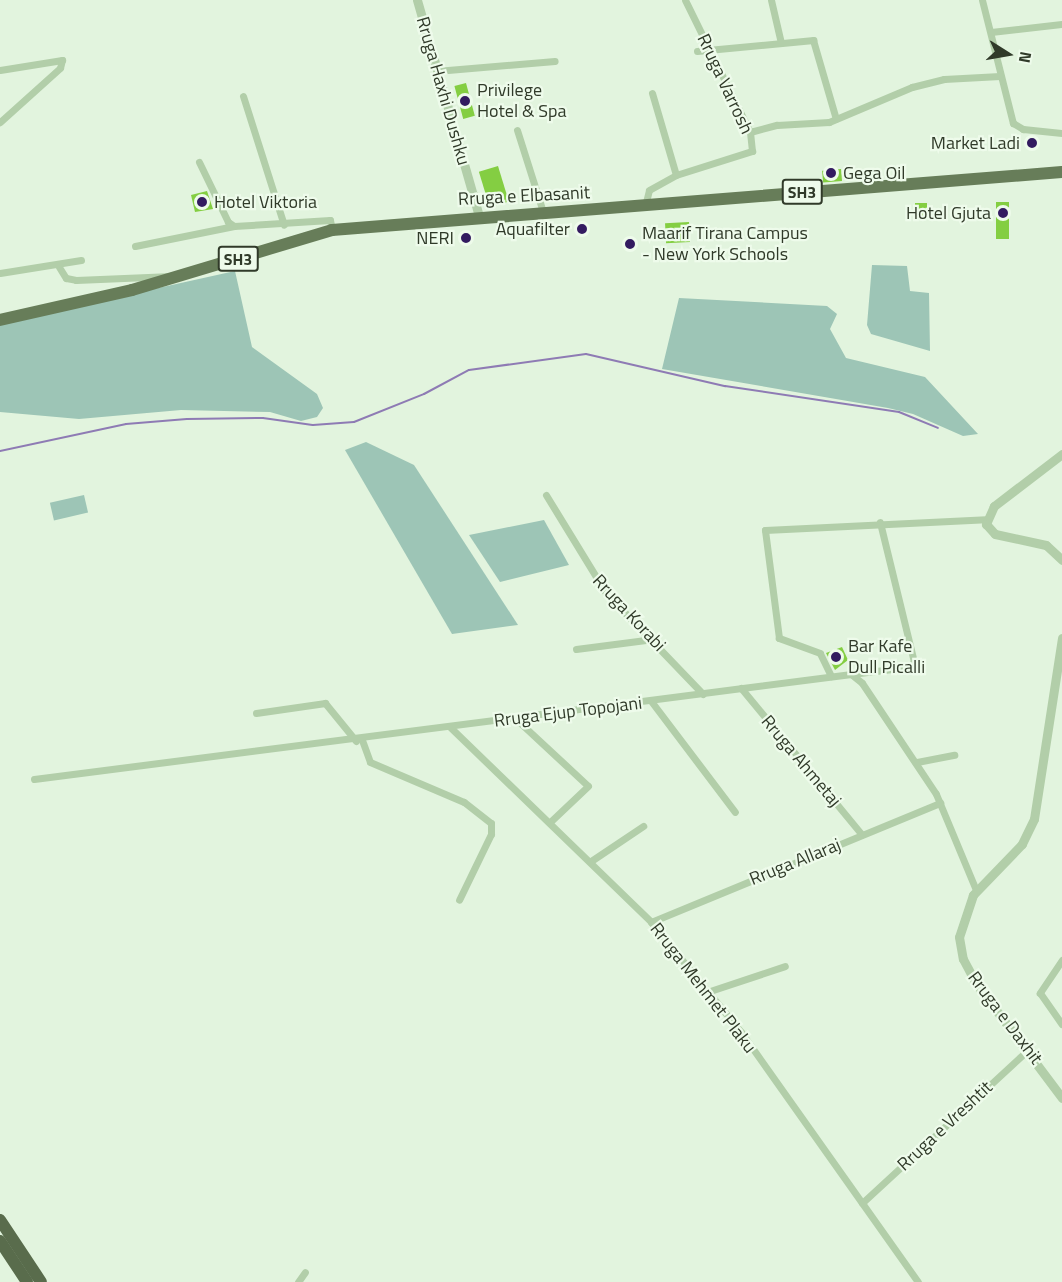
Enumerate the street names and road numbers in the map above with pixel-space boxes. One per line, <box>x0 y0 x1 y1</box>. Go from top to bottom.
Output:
street label: Rruga Haxhi Dushku <box>411 14 475 168</box>
street label: Rruga Varrosh <box>692 31 758 137</box>
road number: SH3 <box>781 179 823 205</box>
street label: Rruga e Elbasanit <box>457 182 591 210</box>
road number: SH3 <box>217 246 259 272</box>
street label: Rruga Korabi <box>588 570 670 656</box>
street label: Rruga Ejup Topojani <box>493 692 643 732</box>
street label: Rruga Ahmetaj <box>756 711 846 811</box>
street label: Rruga Allaraj <box>746 834 844 890</box>
street label: Rruga Mehmet Plaku <box>645 919 761 1057</box>
street label: Rruga e Daxhit <box>963 967 1047 1069</box>
street label: Rruga e Vreshtit <box>893 1077 997 1175</box>

